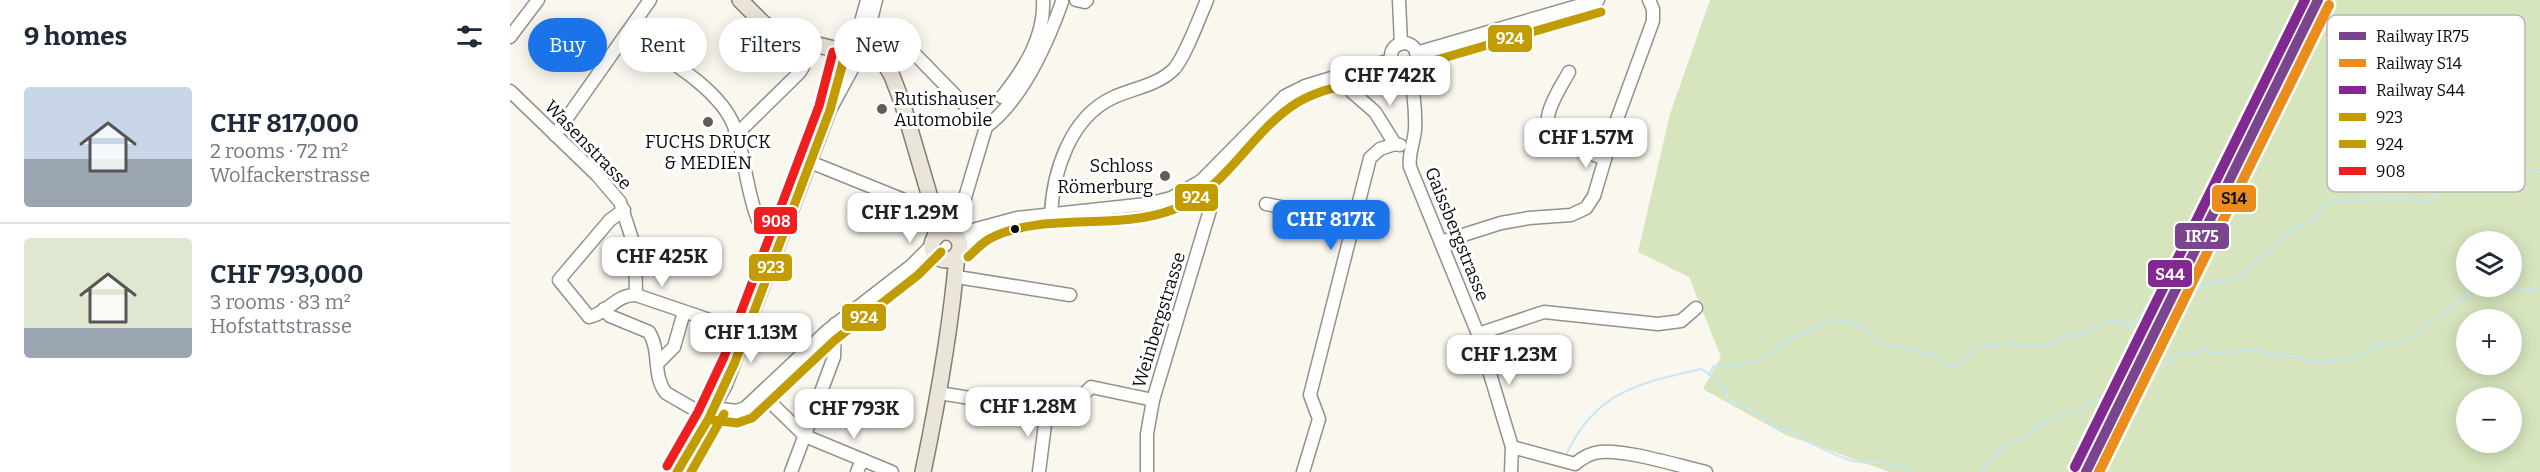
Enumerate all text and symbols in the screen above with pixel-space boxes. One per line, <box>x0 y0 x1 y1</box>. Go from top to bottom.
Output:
legend <box>2327 15 2525 192</box>
chip: Buy <box>528 18 607 72</box>
chip: Rent <box>619 18 707 72</box>
chip: Filters <box>719 18 822 72</box>
chip: New <box>834 18 921 72</box>
icon: filters <box>453 20 486 53</box>
text: 9 homes <box>24 21 127 52</box>
line badge: 924 <box>1487 24 1533 53</box>
text: Railway IR75 <box>2376 27 2469 46</box>
text: 924 <box>1496 29 1524 48</box>
text: Railway S14 <box>2376 54 2462 73</box>
pin: CHF 742K <box>1328 56 1452 107</box>
text: CHF 742K <box>1344 63 1436 87</box>
text: Railway S44 <box>2376 81 2466 100</box>
place label: Rutishauser Automobile <box>894 88 996 131</box>
street label: Wasenstrasse <box>540 96 636 194</box>
marker: Rutishauser Automobile <box>875 102 889 116</box>
text: CHF 817,000 <box>210 108 359 139</box>
text: 923 <box>2376 108 2403 127</box>
icon: home <box>72 111 144 183</box>
marker: FUCHS DRUCK & MEDIEN <box>701 115 715 129</box>
pin: CHF 1.57M <box>1517 118 1655 169</box>
text: CHF 1.57M <box>1538 125 1634 149</box>
place label: FUCHS DRUCK & MEDIEN <box>645 131 771 174</box>
text: 924 <box>2376 135 2404 154</box>
text: 2 rooms · 72 m² <box>210 139 348 163</box>
place label: Schloss Römerburg <box>1057 155 1153 198</box>
text: 908 <box>2376 162 2405 181</box>
text: Wolfackerstrasse <box>210 163 370 187</box>
street label: Gaissbergstrasse <box>1420 164 1494 304</box>
marker: Schloss Römerburg <box>1158 169 1172 183</box>
line badge: 924 <box>1174 183 1219 212</box>
line badge: S14 <box>2211 184 2257 213</box>
text: 924 <box>1182 188 1210 207</box>
text: S14 <box>2221 189 2247 208</box>
pin: CHF 1.29M <box>841 193 979 244</box>
text: CHF 1.29M <box>861 200 959 224</box>
pin: CHF 817K <box>1269 200 1393 251</box>
line badge: 908 <box>753 206 798 235</box>
text: CHF 817K <box>1287 207 1375 231</box>
text: 908 <box>761 212 791 231</box>
line badge: IR75 <box>2174 222 2230 250</box>
unlabelled marker <box>1009 223 1021 235</box>
text: IR75 <box>2185 227 2219 246</box>
map controls <box>2456 231 2522 453</box>
button: layers <box>2456 231 2522 297</box>
pin: CHF 425K <box>600 237 724 288</box>
text: CHF 425K <box>616 244 708 268</box>
street label: Weinbergstrasse <box>1128 249 1190 391</box>
line badge: 923 <box>748 253 793 282</box>
text: 923 <box>757 258 785 277</box>
text: CHF 793,000 <box>210 259 364 290</box>
line badge: S44 <box>2147 259 2193 288</box>
icon: home <box>72 262 144 334</box>
text: S44 <box>2155 265 2185 284</box>
text: 3 rooms · 83 m² <box>210 290 351 314</box>
line badge: 924 <box>841 303 887 332</box>
text: 924 <box>850 308 878 327</box>
button: + <box>2456 309 2522 375</box>
pin: CHF 1.13M <box>682 313 820 364</box>
text: Hofstattstrasse <box>210 314 352 338</box>
text: CHF 1.13M <box>704 320 798 344</box>
pin: CHF 1.23M <box>1440 335 1578 386</box>
text: CHF 1.23M <box>1461 342 1557 366</box>
pin: CHF 1.28M <box>959 387 1097 438</box>
button: − <box>2456 387 2522 453</box>
pin: CHF 793K <box>792 389 916 440</box>
text: CHF 1.28M <box>979 394 1077 418</box>
text: CHF 793K <box>809 396 899 420</box>

